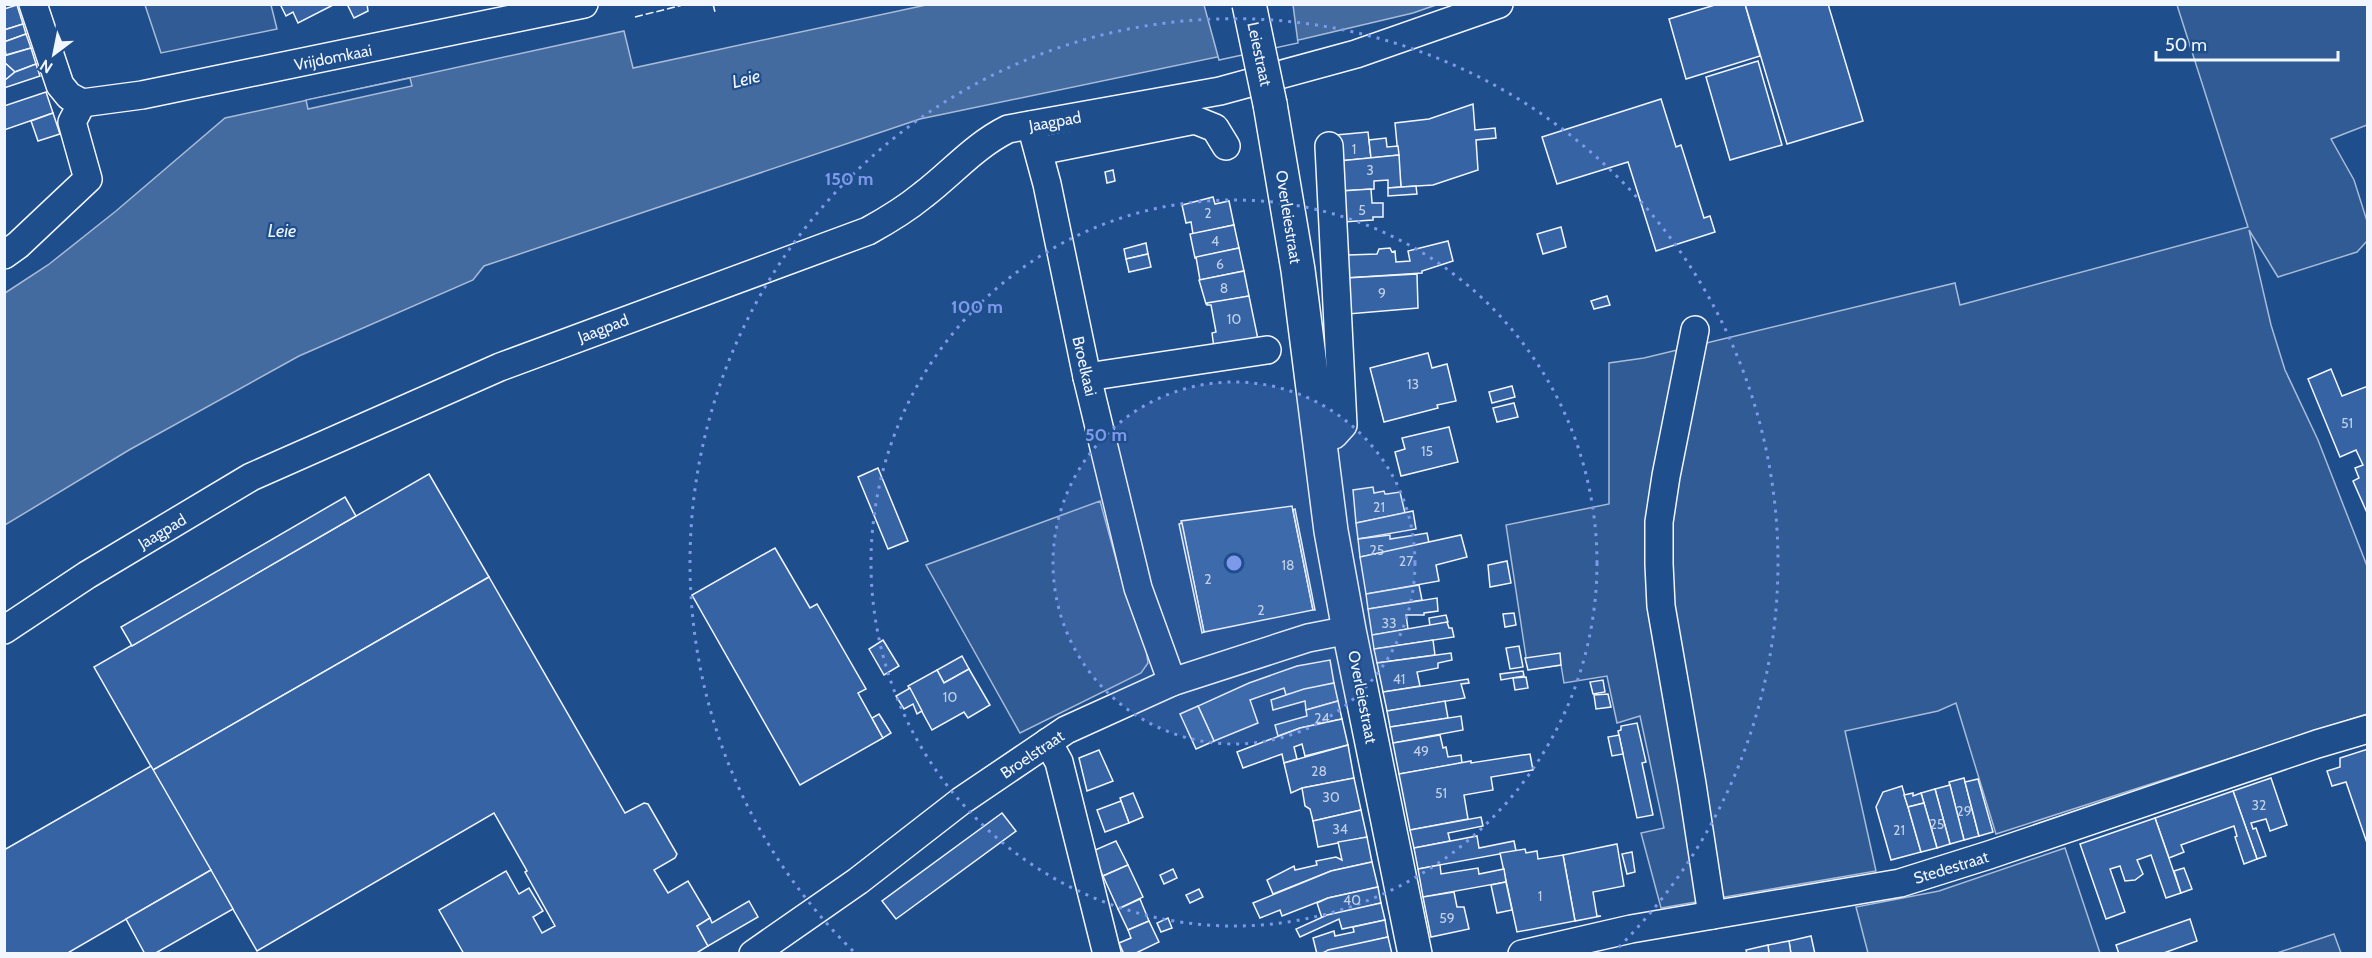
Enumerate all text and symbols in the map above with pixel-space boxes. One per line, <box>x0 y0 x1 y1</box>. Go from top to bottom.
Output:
street label: Leiestraat <box>1243 20 1276 89</box>
north arrow <box>24 24 84 84</box>
scale bar <box>2156 24 2338 62</box>
text: 50 m <box>2165 34 2207 56</box>
street label: Vrijdomkaai <box>293 41 373 74</box>
text: N <box>36 55 56 77</box>
water label: Leie <box>730 65 762 93</box>
street label: Jaagpad <box>1026 108 1083 136</box>
house number: 1 <box>1352 140 1356 158</box>
house number: 3 <box>1366 161 1374 179</box>
text: 150 m <box>825 168 873 190</box>
street label: Overleiestraat <box>1272 169 1305 266</box>
house number: 5 <box>1358 201 1366 219</box>
house number: 2 <box>1204 204 1212 222</box>
water label: Leie <box>268 220 296 242</box>
house number: 4 <box>1211 232 1219 250</box>
house number: 6 <box>1216 255 1224 273</box>
house number: 8 <box>1220 279 1228 297</box>
house number: 9 <box>1378 284 1386 302</box>
text: 100 m <box>951 296 1003 318</box>
street label: Jaagpad <box>574 310 631 347</box>
house number: 10 <box>1227 310 1241 328</box>
street label: Broelkaai <box>1068 334 1101 398</box>
house number: 13 <box>1407 375 1419 393</box>
house number: 51 <box>2341 414 2353 432</box>
text: 50 m <box>1085 424 1127 446</box>
house number: 15 <box>1421 442 1433 460</box>
house number: 21 <box>1373 498 1385 516</box>
street label: Jaagpad <box>134 510 190 554</box>
house number: 25 <box>1370 541 1384 559</box>
house number: 27 <box>1399 552 1413 570</box>
centre of rings <box>1224 553 1244 573</box>
house number: 18 <box>1281 556 1295 574</box>
house number: 2 <box>1204 570 1212 588</box>
house number: 2 <box>1257 601 1265 619</box>
house number: 33 <box>1381 614 1397 632</box>
street label: Overleiestraat <box>1344 649 1381 746</box>
house number: 41 <box>1393 670 1405 688</box>
house number: 10 <box>943 688 957 706</box>
house number: 24 <box>1314 709 1330 727</box>
street label: Broelstraat <box>997 726 1068 783</box>
house number: 49 <box>1413 742 1429 760</box>
house number: 28 <box>1311 762 1327 780</box>
house number: 51 <box>1435 784 1447 802</box>
house number: 30 <box>1322 788 1340 806</box>
house number: 32 <box>2252 796 2266 814</box>
house number: 29 <box>1956 802 1972 820</box>
house number: 25 <box>1930 815 1944 833</box>
house number: 34 <box>1332 820 1348 838</box>
house number: 21 <box>1893 821 1905 839</box>
street label: Stedestraat <box>1911 847 1991 888</box>
house number: 1 <box>1538 887 1542 905</box>
house number: 40 <box>1343 891 1361 909</box>
house number: 59 <box>1439 909 1455 927</box>

